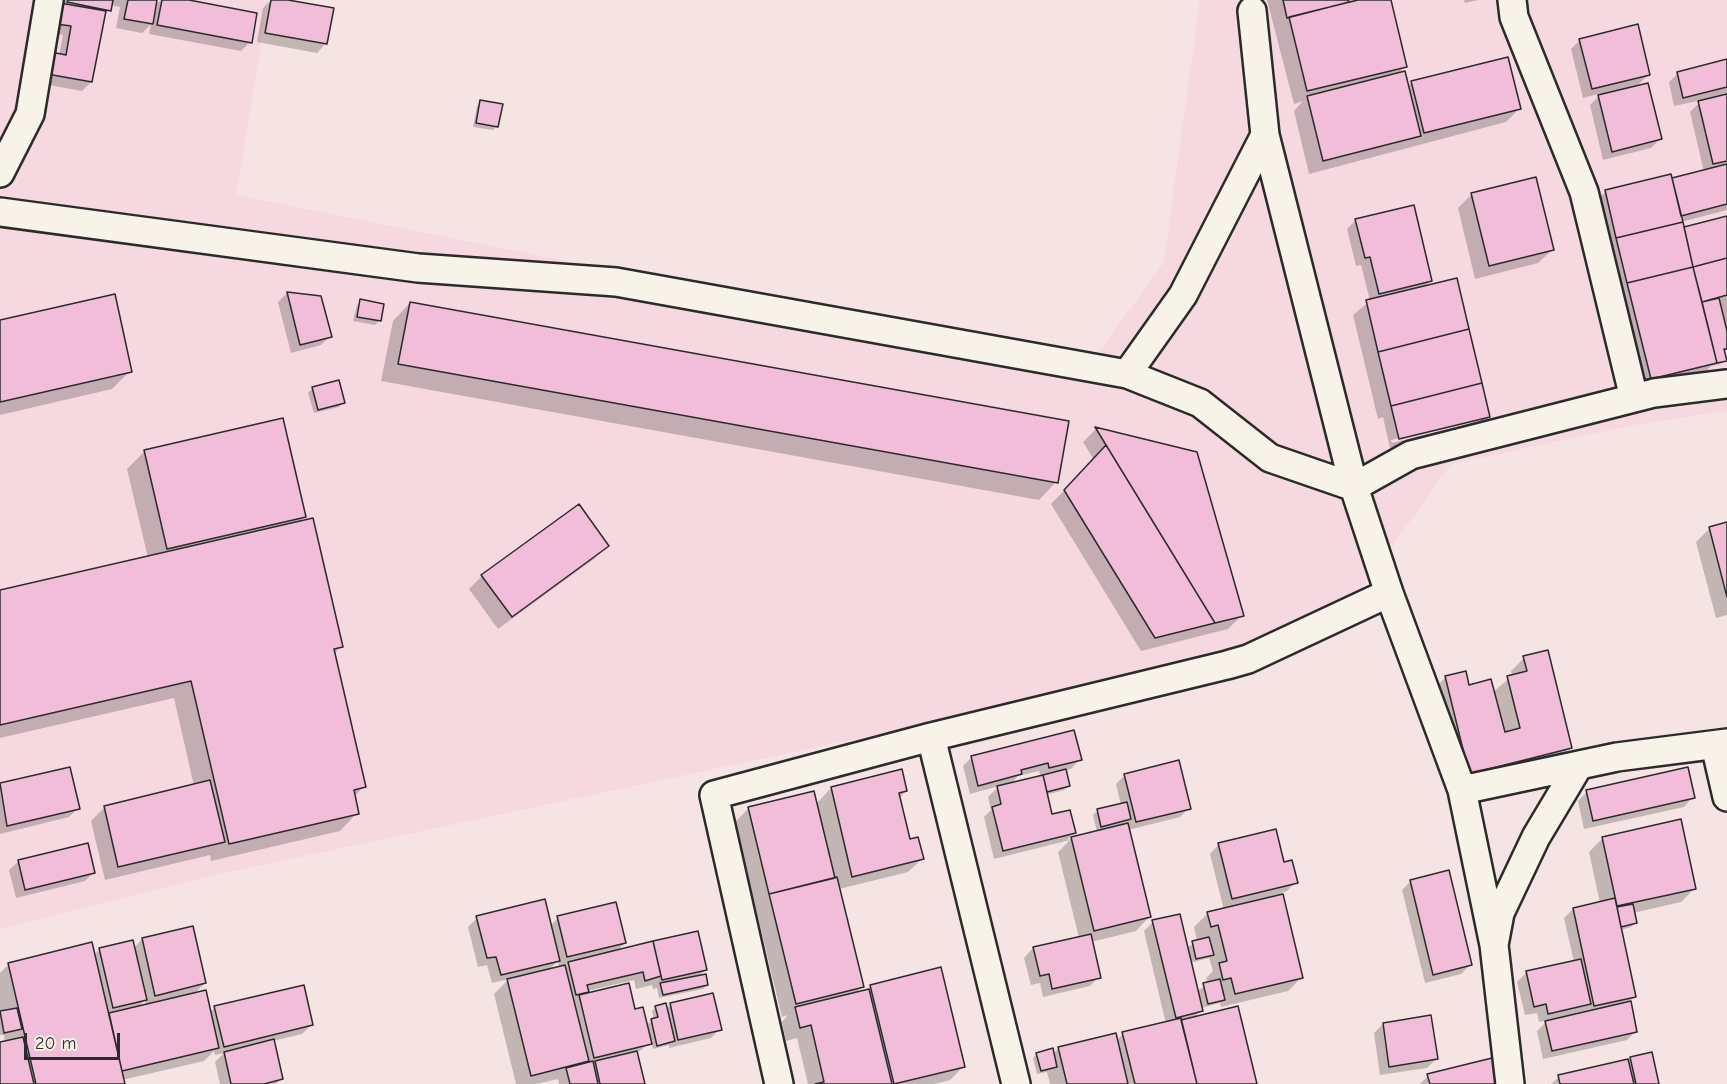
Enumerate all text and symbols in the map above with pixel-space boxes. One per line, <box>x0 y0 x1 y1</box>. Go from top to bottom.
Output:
scale bar <box>27 1021 123 1059</box>
text: 20 m <box>35 1033 76 1054</box>

